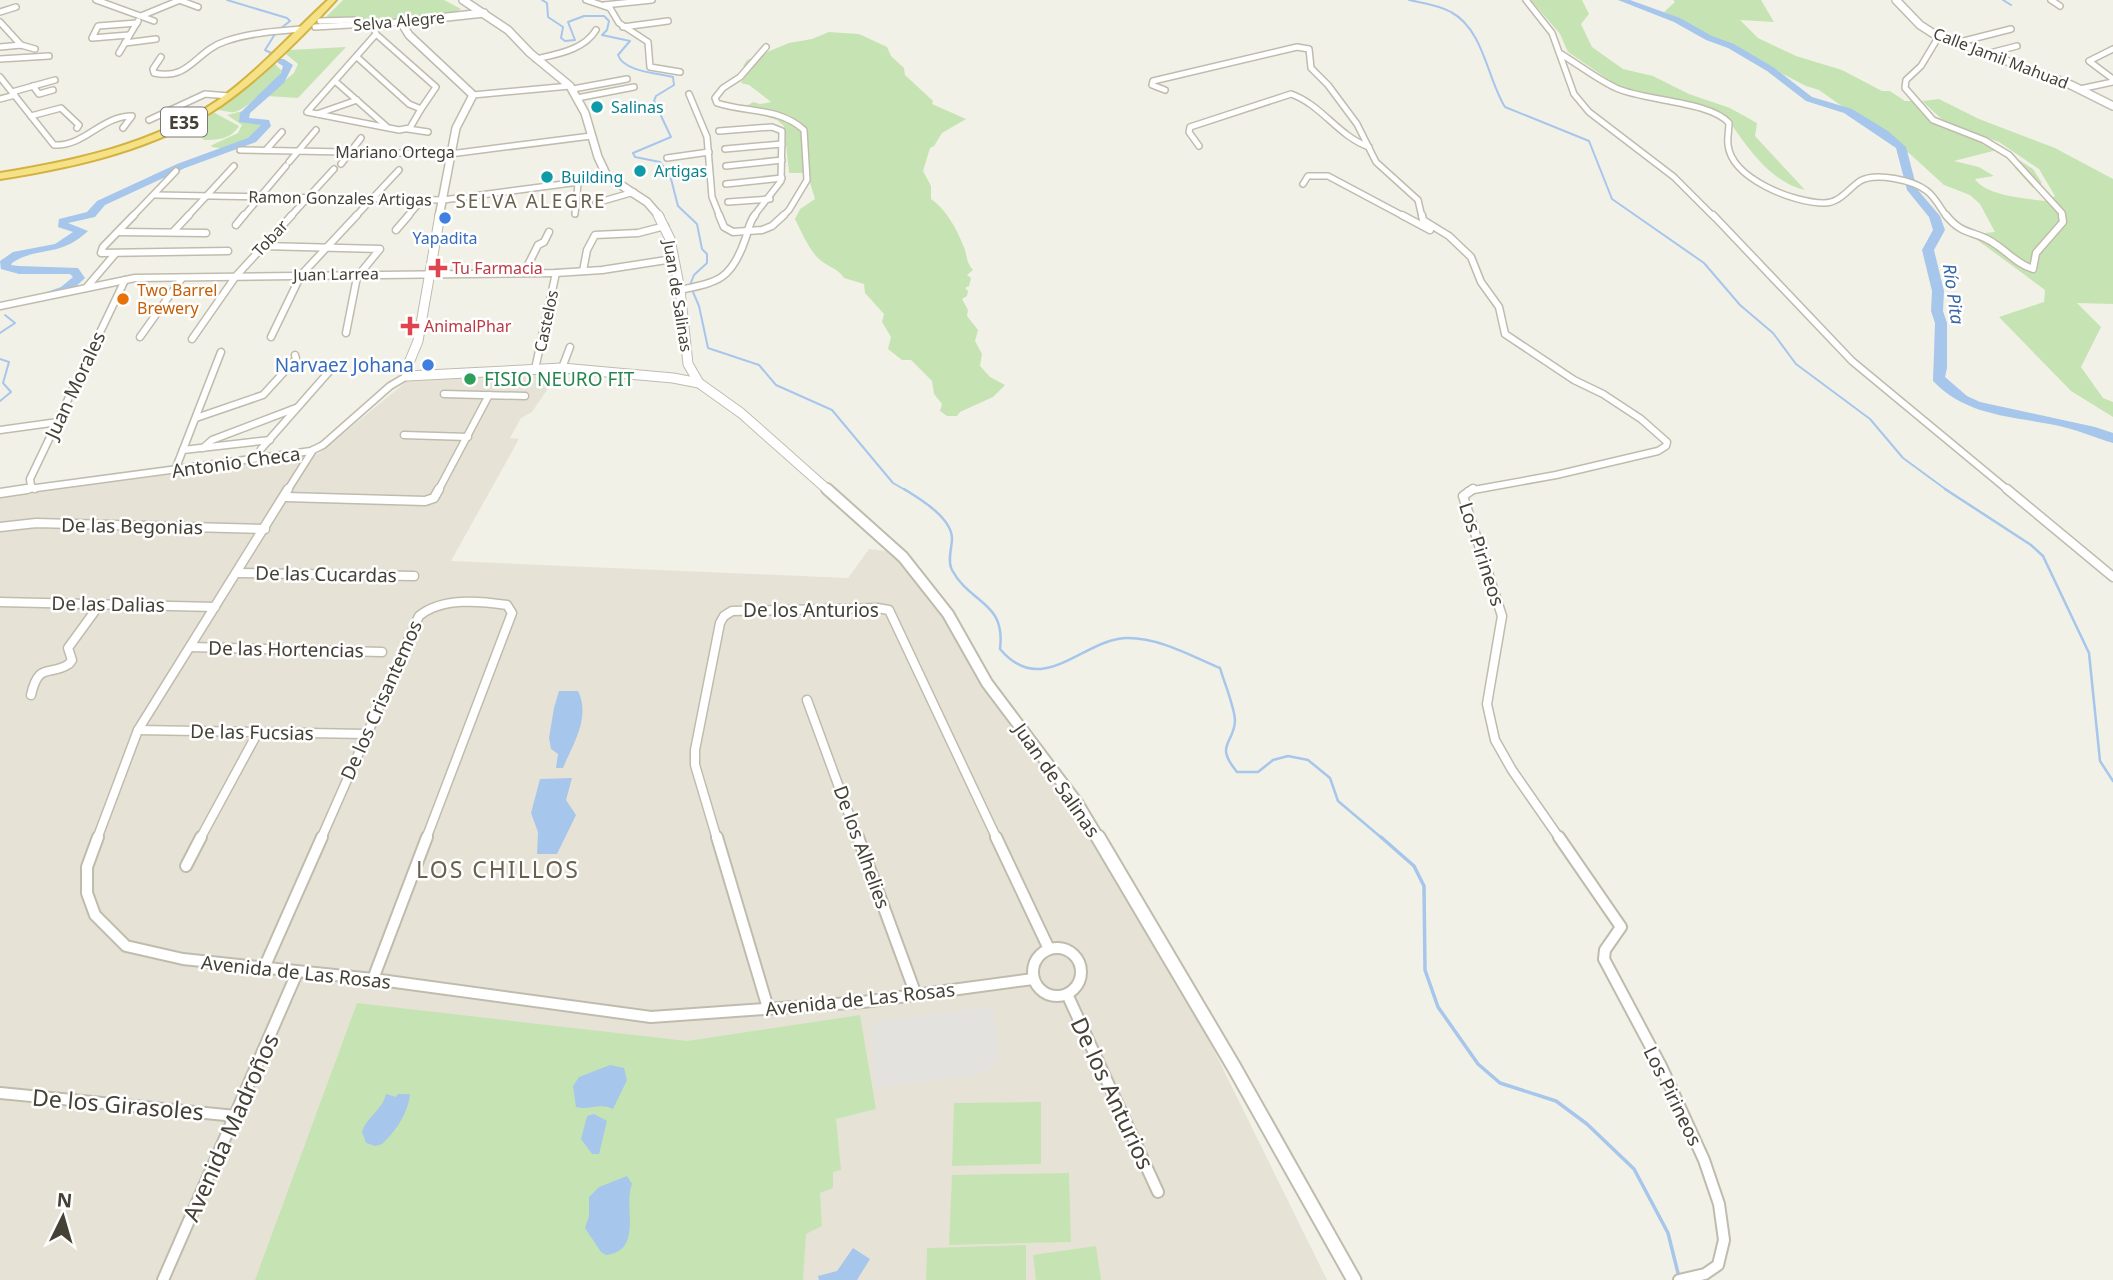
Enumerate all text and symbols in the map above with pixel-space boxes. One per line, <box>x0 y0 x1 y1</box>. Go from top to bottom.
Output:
street label: Selva Alegre <box>352 6 446 36</box>
street label: Calle Jamil Mahuad <box>1930 22 2072 94</box>
place label: Salinas <box>611 96 664 118</box>
marker: Salinas <box>589 99 605 115</box>
road number: E35 <box>161 107 207 136</box>
street label: Mariano Ortega <box>335 141 455 163</box>
place label: Artigas <box>654 160 707 182</box>
marker: Artigas <box>632 163 648 179</box>
place label: Building <box>561 166 623 188</box>
marker: Building <box>539 169 555 185</box>
street label: Ramon Gonzales Artigas <box>248 185 432 211</box>
district label: SELVA ALEGRE <box>455 188 607 214</box>
marker: Yapadita <box>437 210 453 226</box>
street label: Tobar <box>247 215 293 261</box>
place label: Yapadita <box>413 227 477 249</box>
street label: Juan de Salinas <box>658 237 698 353</box>
place label: Tu Farmacia <box>452 257 543 279</box>
marker: Tu Farmacia <box>430 260 446 276</box>
street label: Juan Larrea <box>291 262 379 286</box>
water label: Río Pita <box>1938 262 1970 326</box>
place label: Two Barrel Brewery <box>137 279 217 319</box>
street label: Castelos <box>529 288 563 354</box>
marker: Two Barrel Brewery <box>115 291 131 307</box>
place label: AnimalPhar <box>424 315 512 337</box>
marker: AnimalPhar <box>402 318 418 334</box>
street label: Juan Morales <box>38 327 111 445</box>
place label: Narvaez Johana <box>275 352 414 378</box>
marker: Narvaez Johana <box>420 357 436 373</box>
place label: FISIO NEURO FIT <box>484 366 635 392</box>
marker: FISIO NEURO FIT <box>462 371 478 387</box>
street label: Antonio Checa <box>170 440 302 484</box>
street label: Los Pirineos <box>1453 499 1511 609</box>
street label: De las Begonias <box>61 512 203 540</box>
street label: De las Cucardas <box>255 560 397 588</box>
street label: De las Dalias <box>51 590 165 618</box>
street label: De los Anturios <box>743 597 879 623</box>
street label: De los Crisantemos <box>334 616 428 784</box>
street label: De las Hortencias <box>208 635 364 663</box>
street label: Juan de Salinas <box>1007 716 1106 842</box>
street label: De las Fucsias <box>190 718 314 746</box>
street label: De los Alhelies <box>828 782 896 912</box>
district label: LOS CHILLOS <box>416 853 580 885</box>
street label: Avenida de Las Rosas <box>200 949 392 995</box>
street label: Avenida de Las Rosas <box>764 976 956 1022</box>
street label: De los Anturios <box>1064 1012 1162 1174</box>
street label: Avenida Madroños <box>174 1028 286 1226</box>
street label: Los Pirineos <box>1638 1042 1708 1150</box>
street label: De los Girasoles <box>31 1081 205 1127</box>
north arrow <box>28 1182 98 1252</box>
text: N <box>56 1186 73 1214</box>

